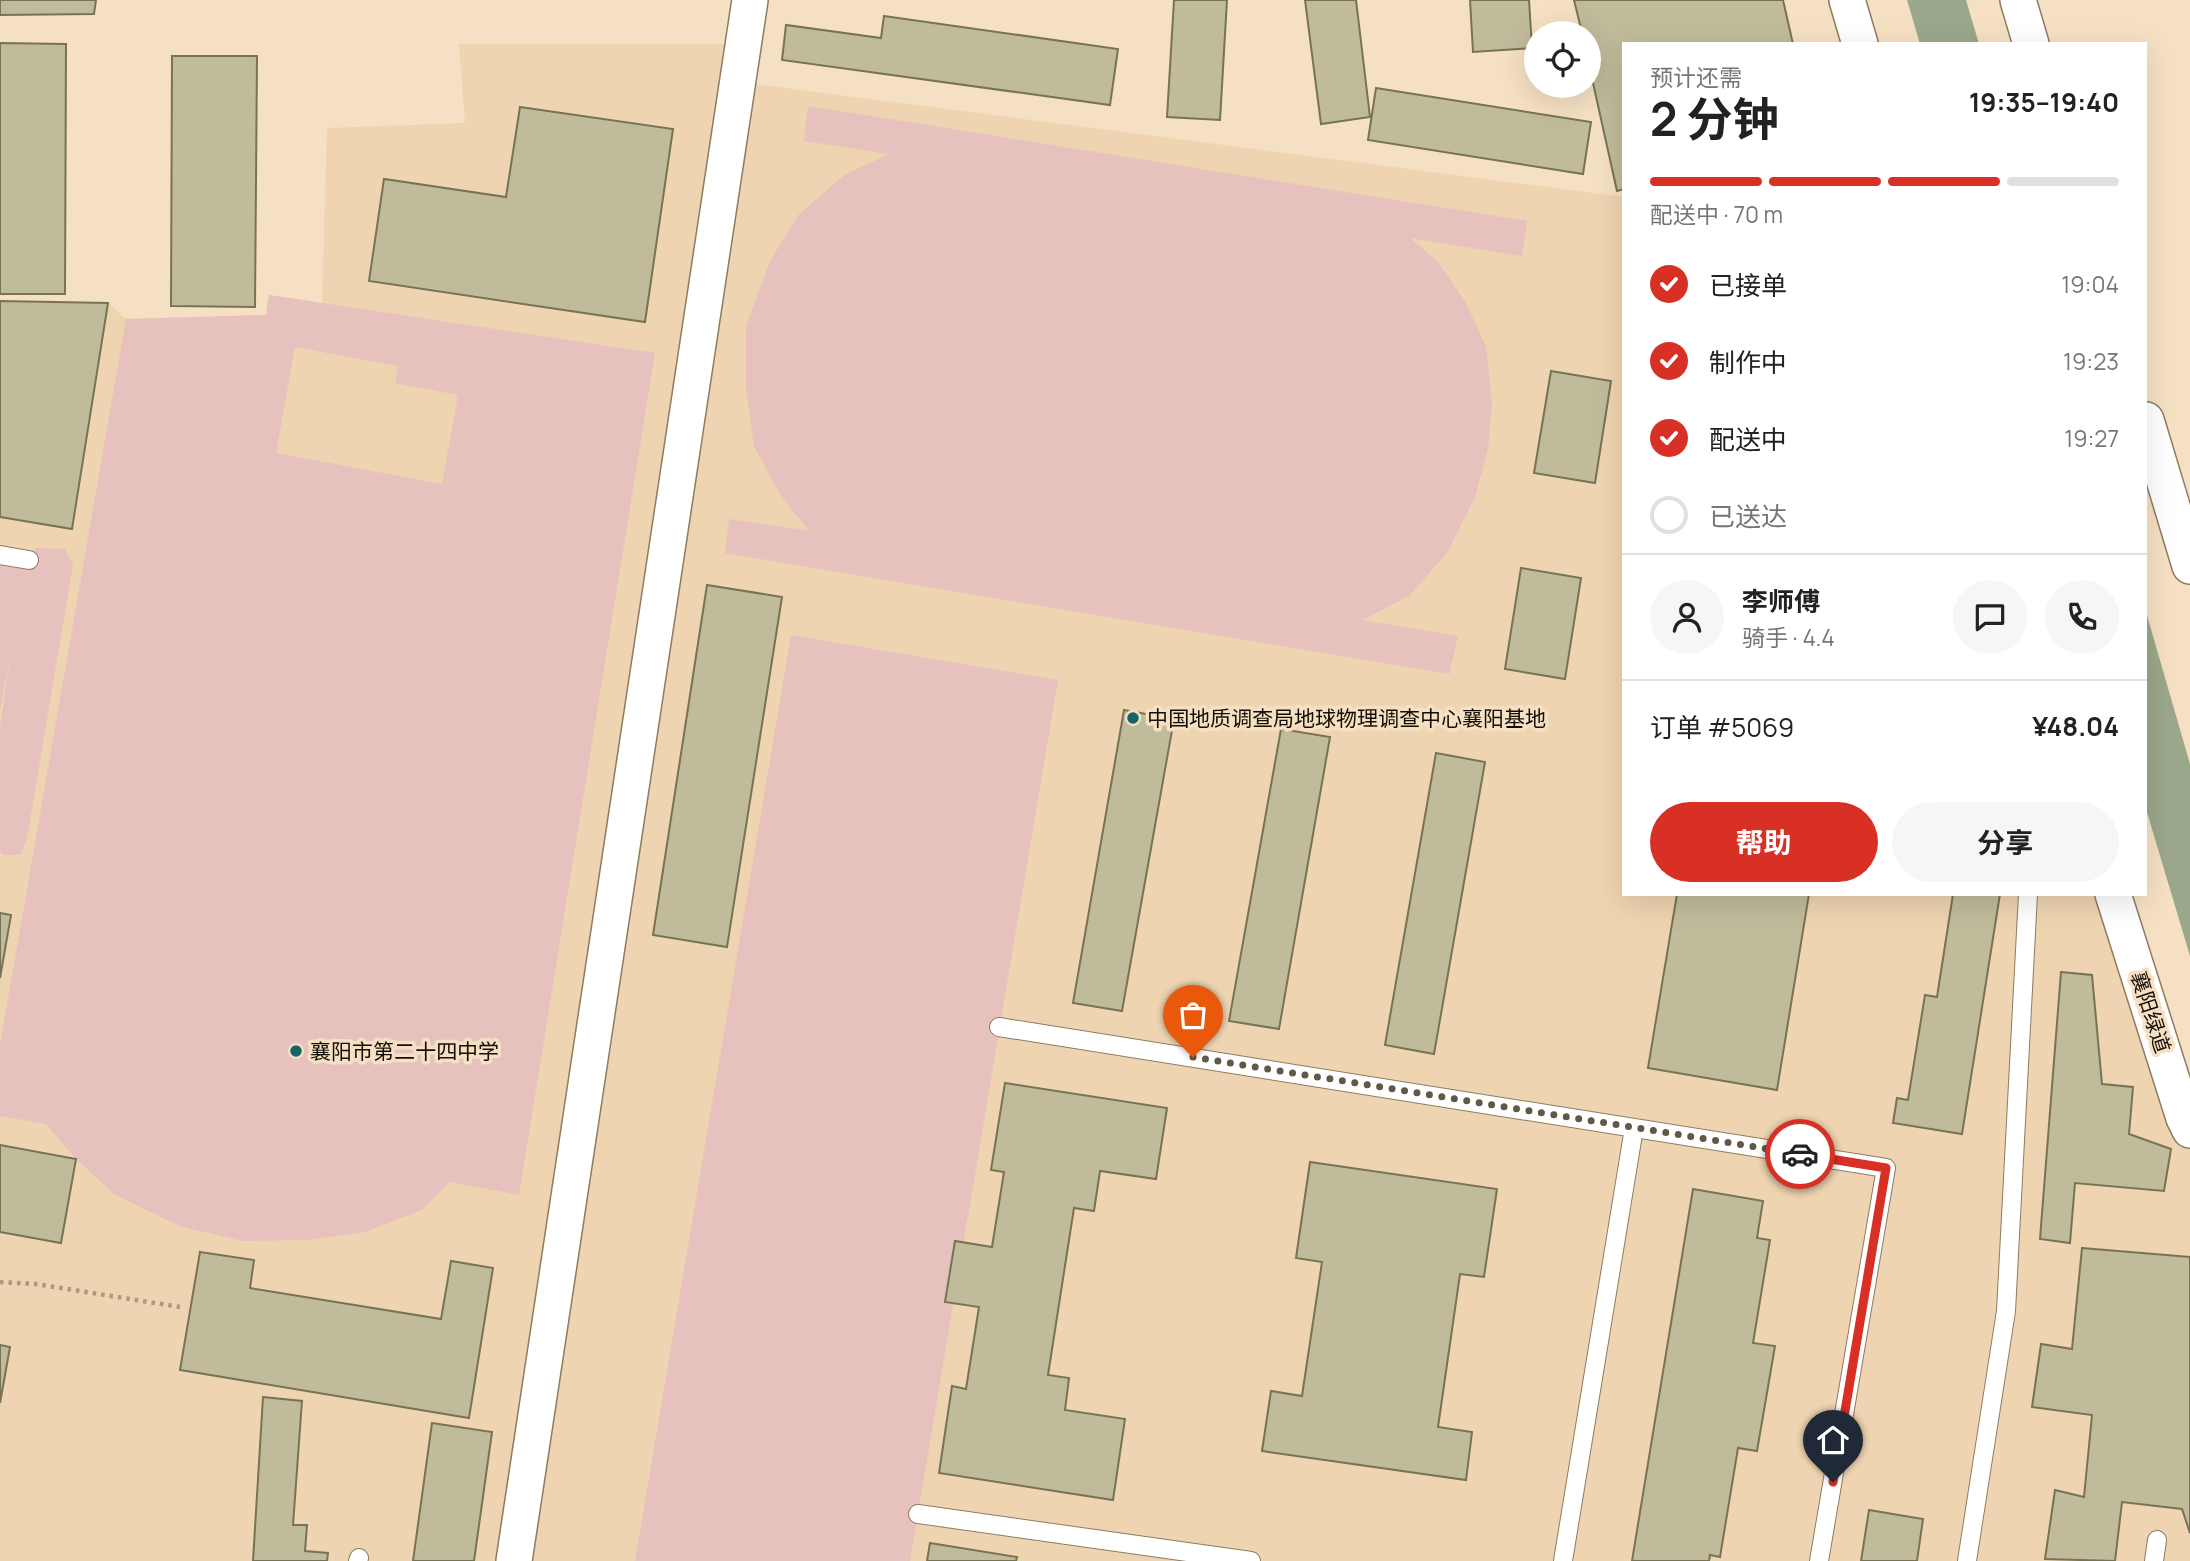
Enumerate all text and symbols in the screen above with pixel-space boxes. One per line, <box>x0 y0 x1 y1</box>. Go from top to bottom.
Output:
map controls <box>1524 21 1601 98</box>
button: locate <box>1524 21 1601 98</box>
text: 预计还需 <box>1650 61 1742 93</box>
text: 19:35–19:40 <box>1969 84 2119 120</box>
text: 2 分钟 <box>1650 87 1779 150</box>
text: 配送中 · 70 m <box>1650 198 1783 230</box>
icon: check <box>1650 265 1688 303</box>
text: 已接单 <box>1709 267 1787 303</box>
text: 19:04 <box>2061 268 2119 300</box>
icon: check <box>1650 342 1688 380</box>
text: 制作中 <box>1709 344 1787 380</box>
text: 19:23 <box>2063 345 2119 377</box>
icon: check <box>1650 419 1688 457</box>
text: 配送中 <box>1709 421 1787 457</box>
text: 19:27 <box>2064 422 2119 454</box>
text: 已送达 <box>1709 498 1787 534</box>
button: person <box>1650 580 1724 654</box>
button: chat <box>1953 580 2027 654</box>
button: phone <box>2045 580 2119 654</box>
text: 李师傅 <box>1742 583 1820 619</box>
text: 骑手 · 4.4 <box>1742 621 1835 653</box>
place label: 中国地质调查局地球物理调查中心襄阳基地 <box>1147 704 1546 732</box>
text: ¥48.04 <box>2032 708 2119 744</box>
text: 订单 #5069 <box>1650 709 1794 745</box>
marker: 中国地质调查局地球物理调查中心襄阳基地 <box>1125 710 1141 726</box>
button: 帮助 <box>1650 802 1878 882</box>
button: 分享 <box>1892 802 2119 882</box>
street label: 襄阳绿道 <box>2125 968 2177 1056</box>
pin <box>1163 985 1223 1057</box>
icon: bag <box>1174 996 1212 1034</box>
place label: 襄阳市第二十四中学 <box>310 1037 499 1065</box>
marker: 襄阳市第二十四中学 <box>288 1043 304 1059</box>
courier <box>1765 1119 1835 1189</box>
icon: car <box>1781 1135 1819 1173</box>
pin <box>1803 1410 1863 1482</box>
icon: home <box>1814 1421 1852 1459</box>

